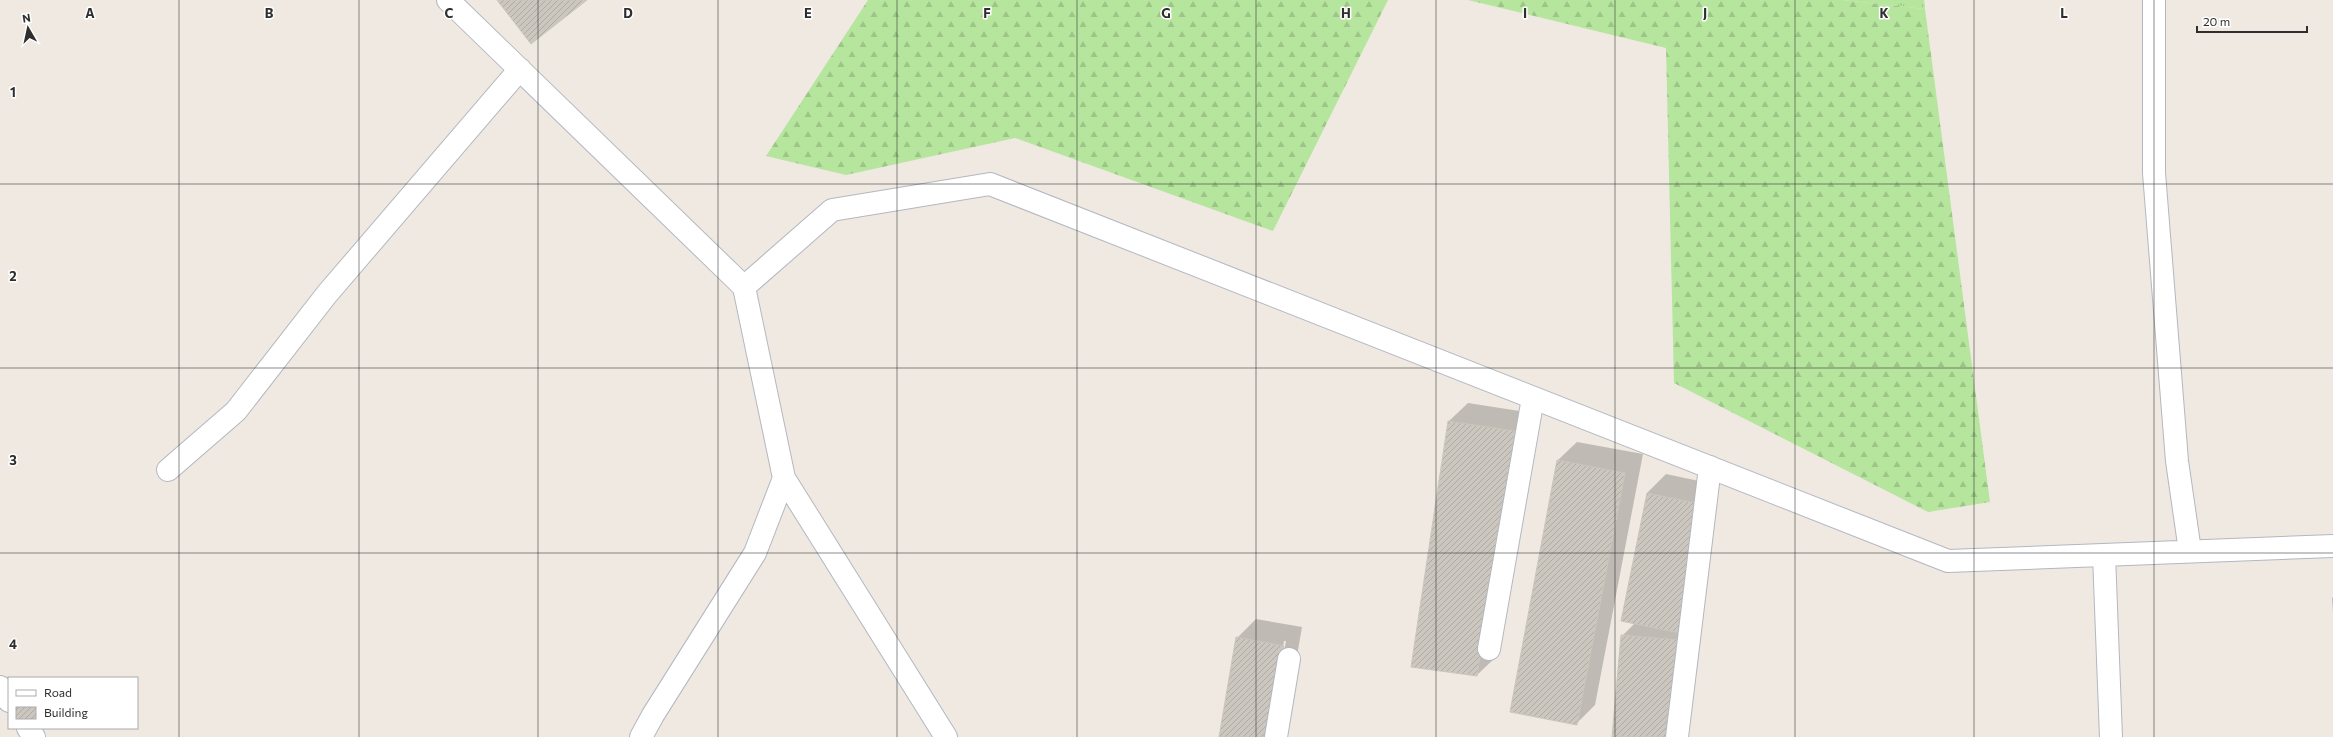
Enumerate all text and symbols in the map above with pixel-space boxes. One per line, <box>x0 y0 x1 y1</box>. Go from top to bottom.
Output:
text: A <box>85 5 95 21</box>
text: B <box>265 5 274 21</box>
text: C <box>445 5 454 21</box>
text: D <box>623 5 633 21</box>
text: E <box>804 5 812 21</box>
text: F <box>983 5 991 21</box>
text: G <box>1161 5 1171 21</box>
text: H <box>1341 5 1351 21</box>
text: I <box>1523 5 1527 21</box>
text: J <box>1703 5 1707 21</box>
text: K <box>1879 5 1889 21</box>
text: L <box>2060 5 2068 21</box>
north arrow <box>8 8 48 48</box>
scale bar <box>2197 8 2307 34</box>
text: N <box>21 11 31 25</box>
text: 20 m <box>2203 14 2230 28</box>
text: 1 <box>10 84 16 100</box>
text: 2 <box>9 268 17 284</box>
text: 3 <box>9 452 17 468</box>
text: 4 <box>9 636 17 652</box>
legend <box>8 677 138 729</box>
text: Road <box>44 685 72 699</box>
text: Building <box>44 705 88 719</box>

